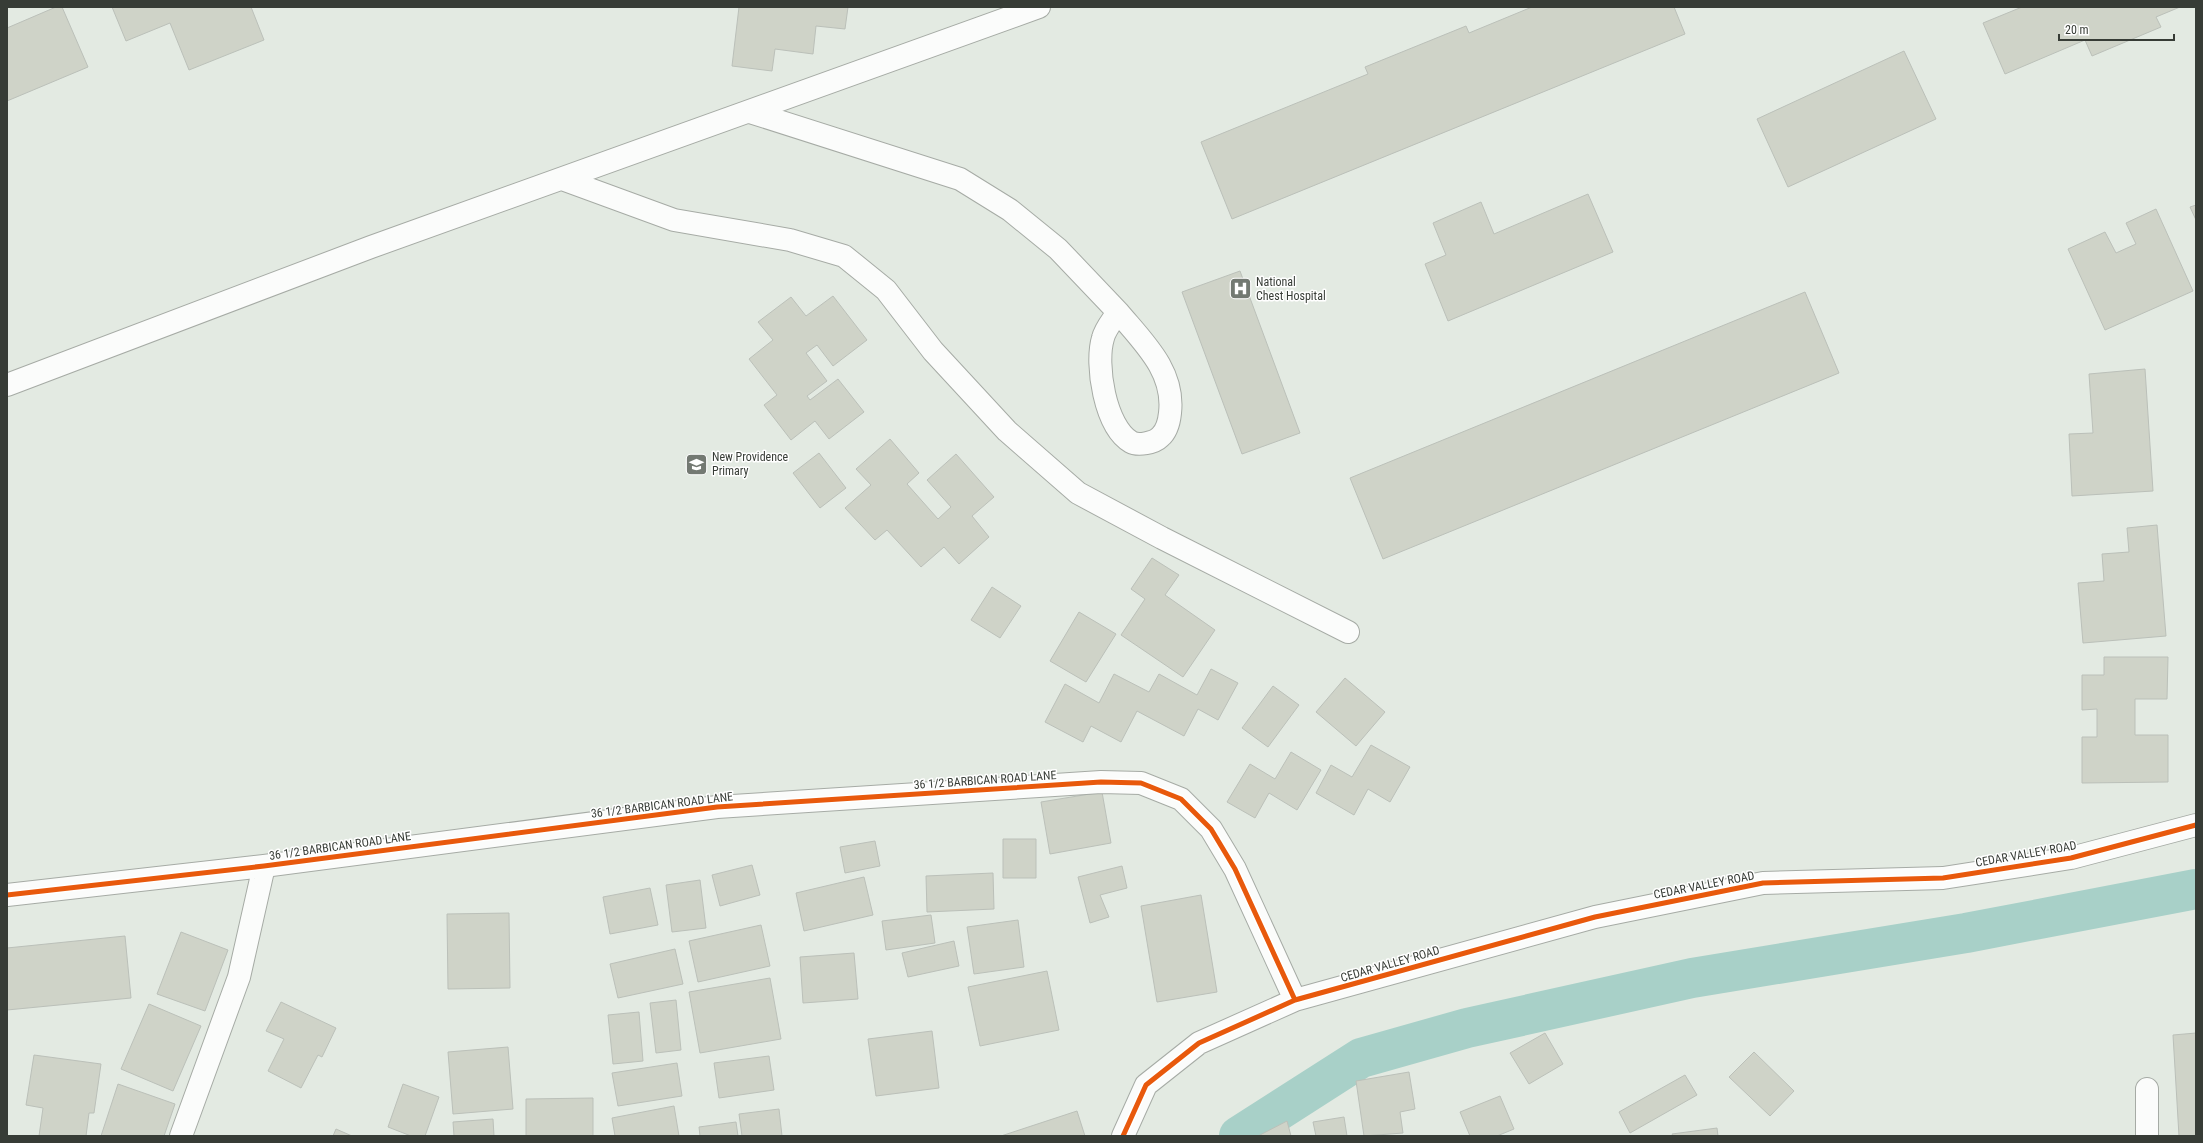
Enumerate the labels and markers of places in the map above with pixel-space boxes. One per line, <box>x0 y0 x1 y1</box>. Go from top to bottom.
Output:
place label: National Chest Hospital <box>1256 275 1326 303</box>
hospital icon: National Chest Hospital <box>1227 276 1253 302</box>
place label: New Providence Primary <box>712 450 789 478</box>
school or university icon: New Providence Primary <box>683 451 709 477</box>

